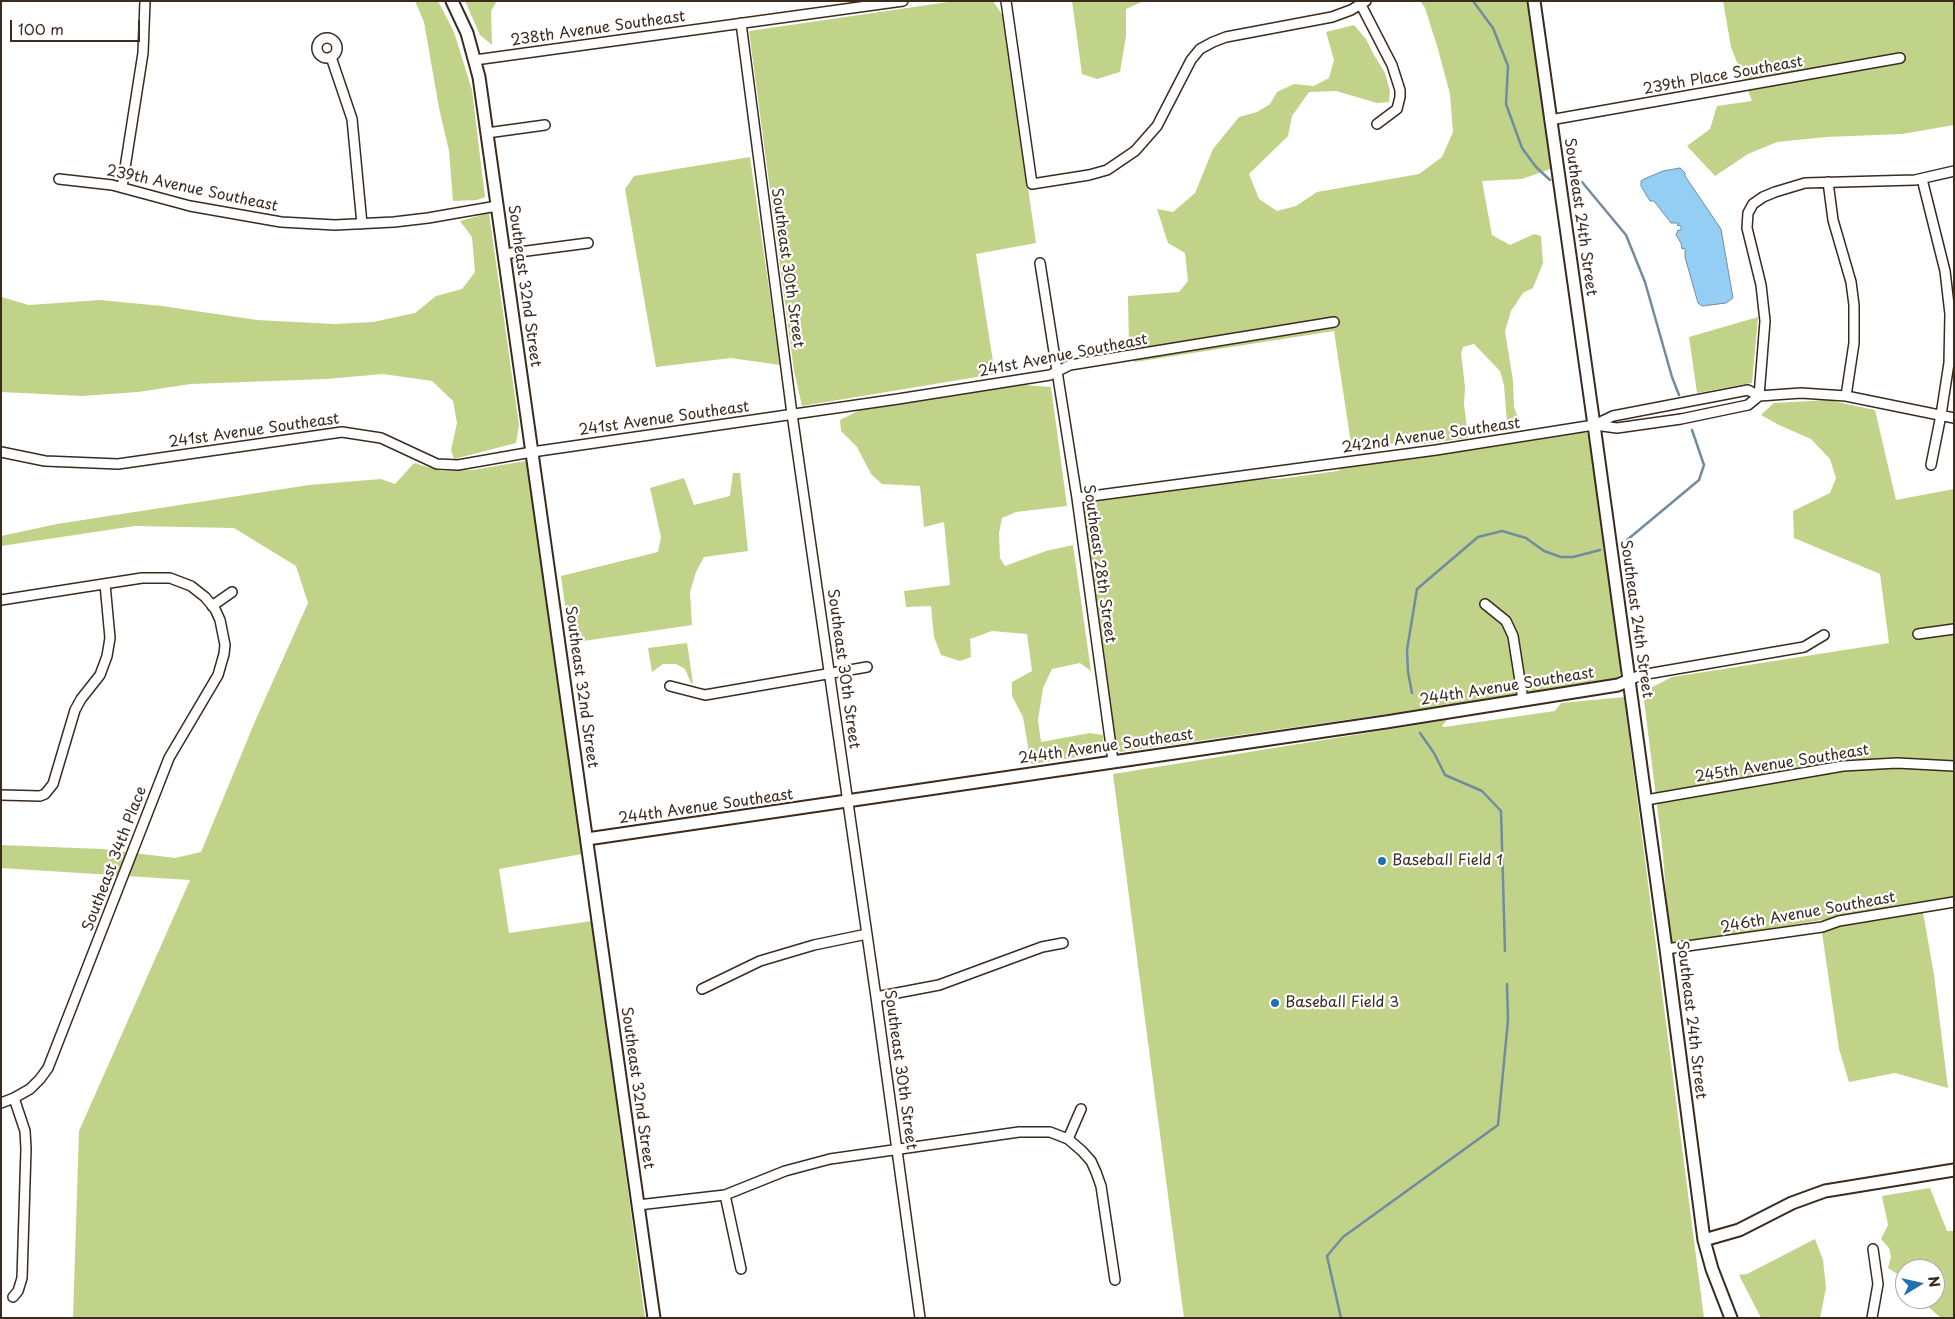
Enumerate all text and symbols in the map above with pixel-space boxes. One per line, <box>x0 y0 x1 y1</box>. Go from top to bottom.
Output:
street label: 238th Avenue Southeast <box>510 8 686 50</box>
scale bar <box>12 10 142 42</box>
text: 100 m <box>18 17 64 40</box>
street label: 239th Place Southeast <box>1642 53 1804 99</box>
street label: Southeast 24th Street <box>1560 137 1600 297</box>
street label: 239th Avenue Southeast <box>105 162 279 216</box>
street label: Southeast 30th Street <box>767 187 807 349</box>
street label: Southeast 32nd Street <box>504 204 544 368</box>
street label: 241st Avenue Southeast <box>977 331 1149 381</box>
street label: 241st Avenue Southeast <box>578 398 750 440</box>
street label: 241st Avenue Southeast <box>168 410 340 452</box>
street label: 242nd Avenue Southeast <box>1341 415 1521 457</box>
street label: Southeast 28th Street <box>1079 484 1119 644</box>
street label: Southeast 24th Street <box>1616 539 1656 699</box>
street label: Southeast 30th Street <box>823 588 863 750</box>
street label: Southeast 32nd Street <box>561 605 601 769</box>
street label: 244th Avenue Southeast <box>1419 664 1595 710</box>
street label: 244th Avenue Southeast <box>1018 726 1194 768</box>
street label: 245th Avenue Southeast <box>1694 741 1870 787</box>
street label: Southeast 34th Place <box>79 784 151 934</box>
street label: 244th Avenue Southeast <box>618 786 794 828</box>
place label: Baseball Field 1 <box>1392 852 1503 870</box>
marker: Baseball Field 1 <box>1376 855 1388 867</box>
street label: 246th Avenue Southeast <box>1719 889 1897 937</box>
street label: Southeast 24th Street <box>1672 940 1710 1100</box>
street label: Southeast 30th Street <box>880 989 920 1151</box>
place label: Baseball Field 3 <box>1285 994 1399 1012</box>
marker: Baseball Field 3 <box>1269 997 1281 1009</box>
street label: Southeast 32nd Street <box>617 1006 657 1170</box>
north arrow <box>1895 1259 1945 1309</box>
text: N <box>1923 1275 1946 1289</box>

